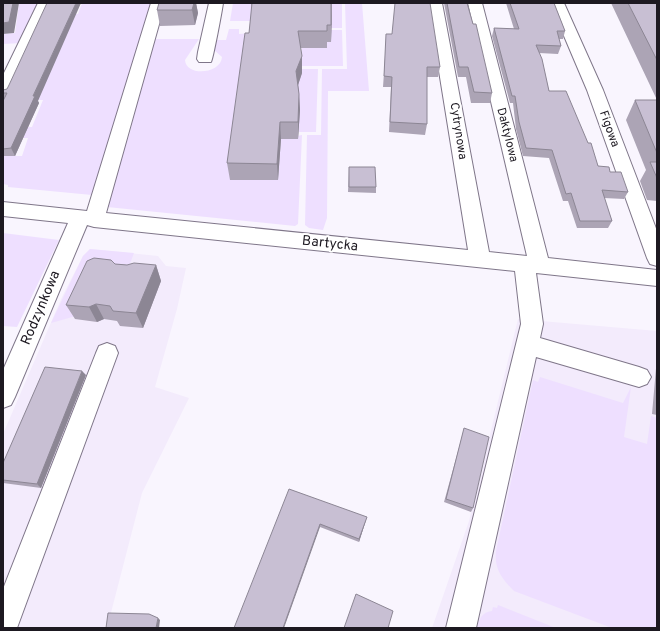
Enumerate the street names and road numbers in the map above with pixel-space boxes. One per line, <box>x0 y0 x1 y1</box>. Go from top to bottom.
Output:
street label: Cytrynowa <box>446 101 470 161</box>
street label: Daktylowa <box>492 106 522 164</box>
street label: Figowa <box>595 108 623 150</box>
street label: Bartycka <box>301 233 359 255</box>
street label: Rodzynkowa <box>18 268 64 348</box>

